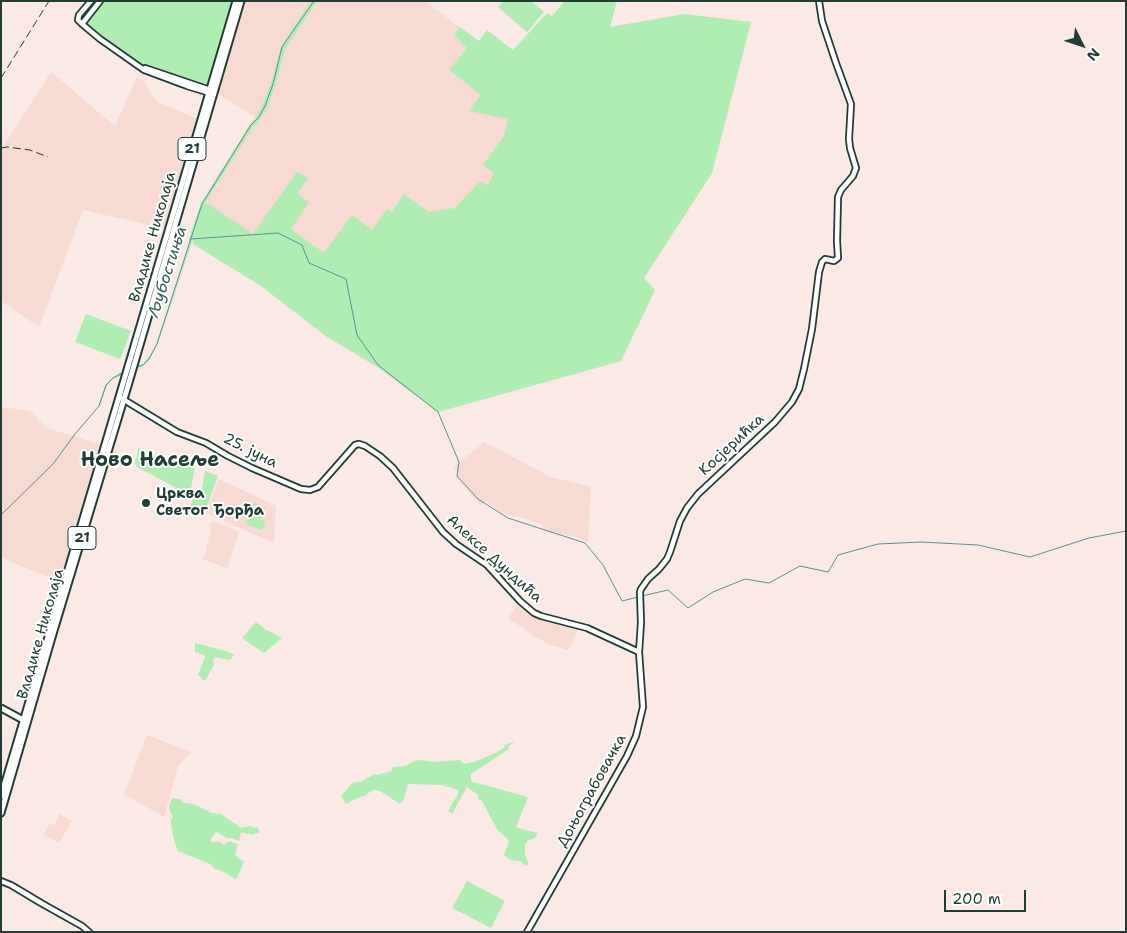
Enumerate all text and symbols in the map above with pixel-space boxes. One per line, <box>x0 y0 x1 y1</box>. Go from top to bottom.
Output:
north arrow <box>1057 20 1107 70</box>
text: N <box>1083 45 1104 65</box>
road number: 21 <box>178 138 206 160</box>
street label: Владике Николаја <box>126 170 180 304</box>
water label: Љубостиња <box>144 224 192 320</box>
street label: Косјерићка <box>696 410 768 480</box>
street label: 25. јуна <box>220 430 280 472</box>
district label: Ново Насеље <box>81 449 219 473</box>
place label: Црква Светог Ђорђа <box>156 485 264 520</box>
marker: Црква Светог Ђорђа <box>140 497 152 509</box>
street label: Алексе Дундића <box>442 511 546 607</box>
road number: 21 <box>68 526 96 550</box>
street label: Владике Николаја <box>14 567 68 701</box>
street label: Доњограбовачка <box>554 731 630 851</box>
scale bar <box>947 880 1030 912</box>
text: 200 m <box>952 889 1001 909</box>

